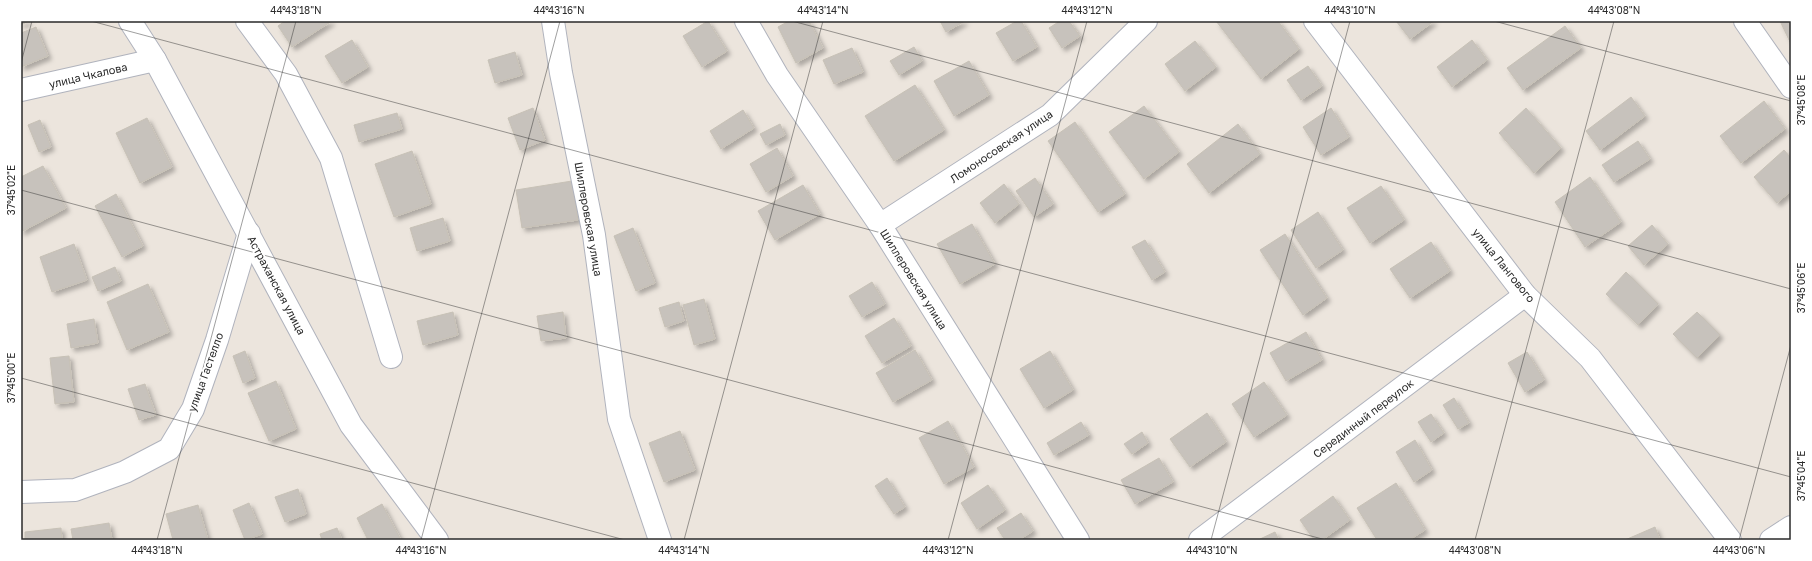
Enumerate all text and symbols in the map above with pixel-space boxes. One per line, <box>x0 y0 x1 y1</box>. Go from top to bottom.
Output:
text: 44°43'18"N <box>270 4 322 16</box>
text: 44°43'16"N <box>533 4 585 16</box>
text: 44°43'14"N <box>797 4 849 16</box>
text: 44°43'12"N <box>1062 4 1113 16</box>
text: 44°43'10"N <box>1324 4 1376 16</box>
text: 44°43'08"N <box>1588 4 1640 16</box>
street label: улица Чкалова <box>47 60 129 90</box>
text: 37°45'08"E <box>1795 75 1807 125</box>
street label: Ломоносовская улица <box>947 107 1055 185</box>
street label: Шиллеровская улица <box>573 161 605 277</box>
text: 37°45'02"E <box>5 165 17 215</box>
street label: улица Лангового <box>1470 225 1538 305</box>
street label: Шиллеровская улица <box>878 226 950 332</box>
street label: Астраханская улица <box>245 233 309 337</box>
text: 37°45'06"E <box>1795 263 1807 313</box>
street label: улица Гастелло <box>185 330 225 413</box>
text: 37°45'00"E <box>5 353 17 403</box>
street label: Серединный переулок <box>1310 376 1416 460</box>
text: 37°45'04"E <box>1795 451 1807 501</box>
text: 44°43'18"N <box>131 544 183 556</box>
text: 44°43'16"N <box>395 544 447 556</box>
text: 44°43'14"N <box>658 544 710 556</box>
text: 44°43'12"N <box>923 544 974 556</box>
text: 44°43'10"N <box>1186 544 1238 556</box>
text: 44°43'08"N <box>1449 544 1501 556</box>
text: 44°43'06"N <box>1713 544 1765 556</box>

